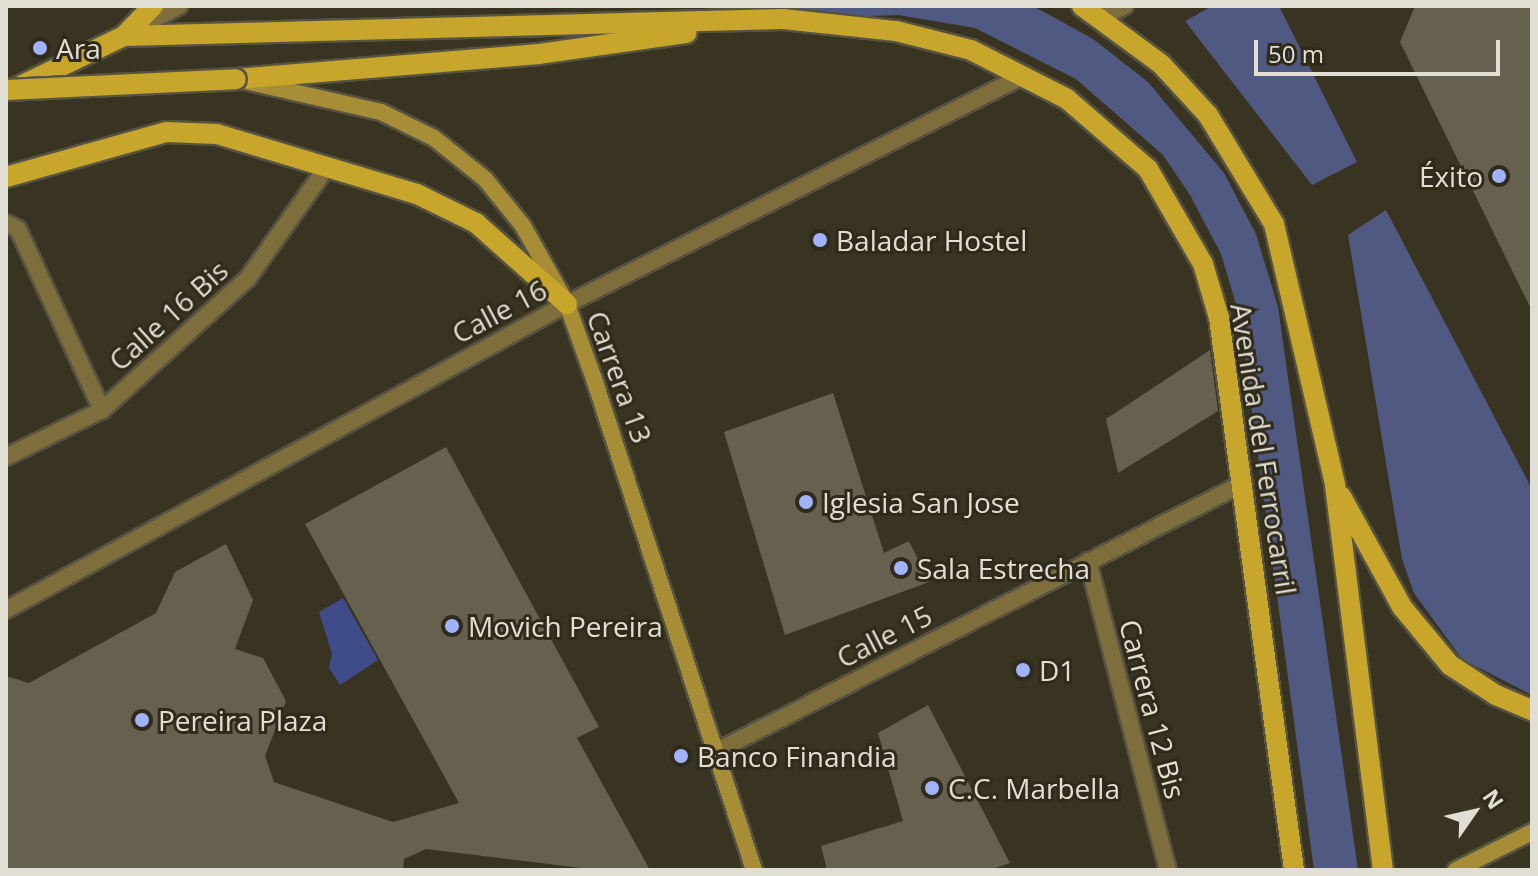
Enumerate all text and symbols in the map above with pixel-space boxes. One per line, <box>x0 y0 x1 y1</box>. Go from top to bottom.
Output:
scale bar <box>1258 24 1504 74</box>
place label: Ara <box>56 31 101 65</box>
text: 50 m <box>1268 37 1324 70</box>
marker: Ara <box>31 39 49 57</box>
place label: Éxito <box>1419 159 1483 193</box>
marker: Éxito <box>1490 167 1508 185</box>
place label: Baladar Hostel <box>836 223 1027 257</box>
marker: Baladar Hostel <box>811 231 829 249</box>
street label: Calle 16 Bis <box>102 253 234 377</box>
street label: Calle 16 <box>446 272 552 350</box>
street label: Avenida del Ferrocarril <box>1224 301 1304 597</box>
street label: Carrera 13 <box>581 306 659 448</box>
place label: Iglesia San Jose <box>822 485 1020 519</box>
marker: Iglesia San Jose <box>797 493 815 511</box>
place label: Sala Estrecha <box>917 551 1090 585</box>
marker: Sala Estrecha <box>892 559 910 577</box>
street label: Calle 15 <box>831 598 937 674</box>
place label: Movich Pereira <box>468 609 663 643</box>
street label: Carrera 12 Bis <box>1113 616 1193 802</box>
marker: Movich Pereira <box>443 617 461 635</box>
place label: D1 <box>1039 653 1075 687</box>
marker: D1 <box>1014 661 1032 679</box>
place label: Pereira Plaza <box>158 703 327 737</box>
marker: Pereira Plaza <box>133 711 151 729</box>
place label: Banco Finandia <box>697 739 897 773</box>
marker: Banco Finandia <box>672 747 690 765</box>
place label: C.C. Marbella <box>948 771 1120 805</box>
north arrow <box>1434 772 1514 852</box>
marker: C.C. Marbella <box>923 779 941 797</box>
text: N <box>1476 783 1511 814</box>

